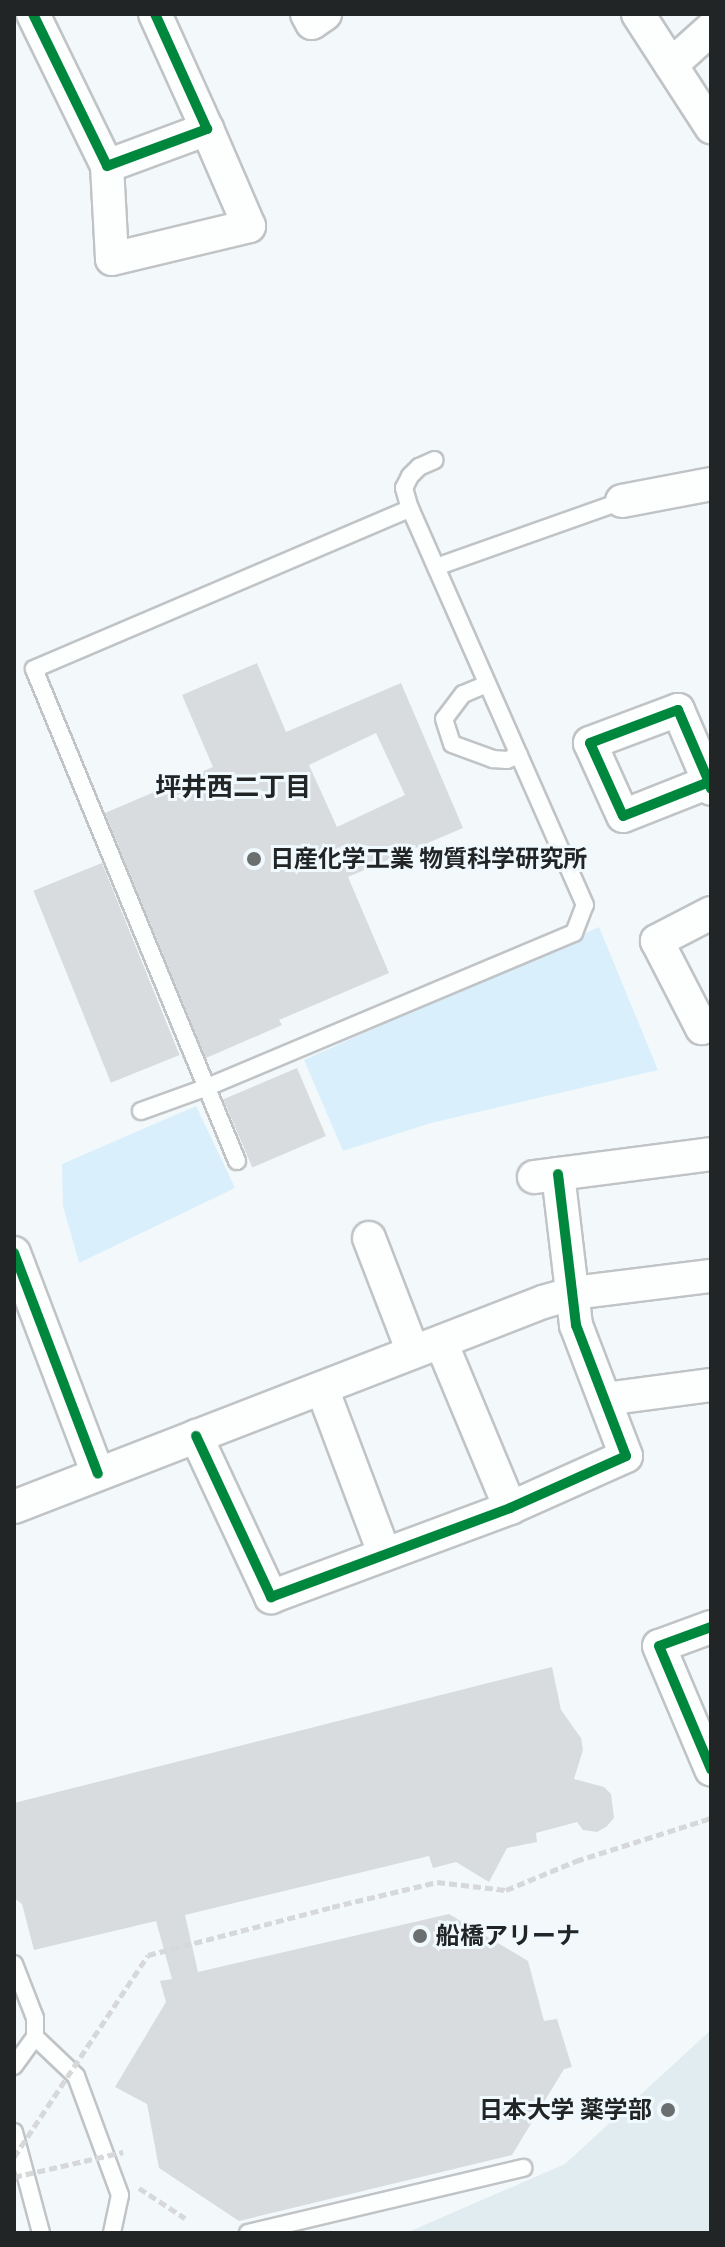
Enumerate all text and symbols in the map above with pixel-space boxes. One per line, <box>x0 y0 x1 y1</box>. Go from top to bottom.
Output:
district label: 坪井西二丁目 <box>155 771 311 803</box>
place label: 日産化学工業 物質科学研究所 <box>270 845 587 873</box>
marker: 日産化学工業 物質科学研究所 <box>245 850 263 868</box>
place label: 船橋アリーナ <box>436 1922 580 1950</box>
marker: 船橋アリーナ <box>411 1927 429 1945</box>
place label: 日本大学 薬学部 <box>479 2096 652 2124</box>
marker: 日本大学 薬学部 <box>659 2101 677 2119</box>

